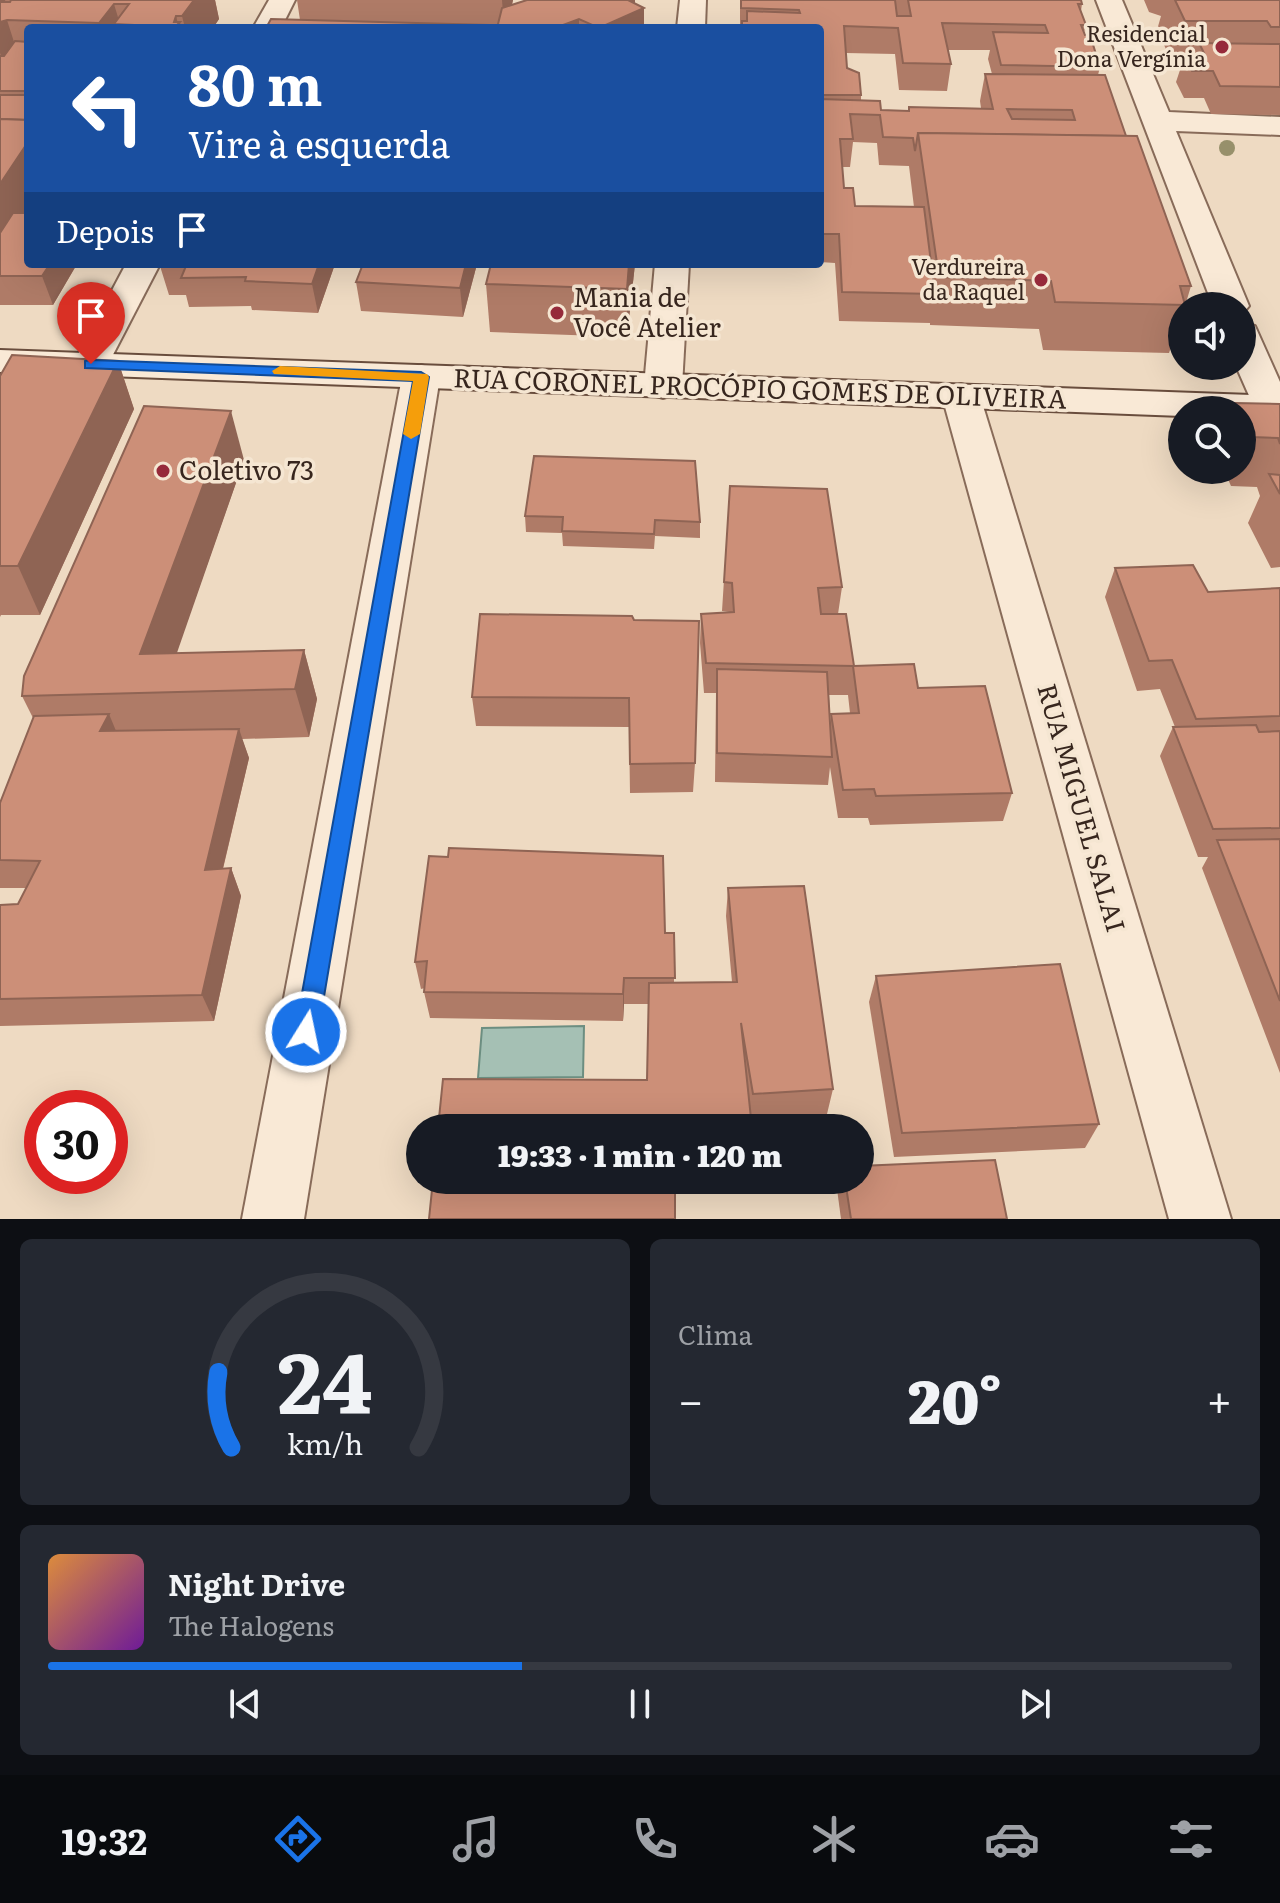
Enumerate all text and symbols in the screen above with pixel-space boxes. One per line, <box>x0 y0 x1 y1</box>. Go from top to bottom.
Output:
place label: Residencial Dona Vergínia <box>1057 16 1206 74</box>
marker: Residencial Dona Vergínia <box>1213 38 1231 56</box>
text: 80 m <box>188 40 323 123</box>
icon: left <box>56 56 160 160</box>
text: Vire à esquerda <box>188 116 450 169</box>
text: Depois <box>56 208 154 252</box>
icon: arrive <box>170 208 214 252</box>
place label: Verdureira da Raquel <box>911 249 1025 307</box>
marker: Verdureira da Raquel <box>1032 271 1050 289</box>
place label: Mania de Você Atelier <box>573 276 721 345</box>
pin <box>57 282 125 364</box>
map controls <box>1168 292 1256 484</box>
button: sound <box>1168 292 1256 380</box>
icon: arrive <box>69 294 113 338</box>
marker: Mania de Você Atelier <box>548 304 566 322</box>
street label: RUA CORONEL PROCÓPIO GOMES DE OLIVEIRA <box>453 356 1067 417</box>
button: search <box>1168 396 1256 484</box>
place label: Coletivo 73 <box>179 449 314 488</box>
marker: Coletivo 73 <box>154 462 172 480</box>
street label: RUA MIGUEL SALAI <box>1029 679 1138 936</box>
position arrow <box>264 990 348 1074</box>
speed limit sign: 30 <box>24 1090 128 1194</box>
text: 19:33 · 1 min · 120 m <box>498 1132 782 1176</box>
text: Clima <box>678 1314 753 1353</box>
text: 24 <box>278 1316 372 1440</box>
text: 20° <box>908 1353 1002 1442</box>
text: − <box>678 1365 704 1431</box>
text: + <box>1206 1365 1232 1431</box>
text: km/h <box>287 1421 363 1464</box>
text: Night Drive <box>168 1561 345 1605</box>
text: The Halogens <box>168 1605 334 1644</box>
icon: previous <box>223 1682 267 1726</box>
icon: pause <box>618 1682 662 1726</box>
icon: next <box>1013 1682 1057 1726</box>
icon: directions <box>270 1811 326 1867</box>
icon: music <box>448 1811 504 1867</box>
icon: phone <box>627 1811 683 1867</box>
icon: climate <box>806 1811 862 1867</box>
icon: car <box>984 1811 1040 1867</box>
icon: filters <box>1163 1811 1219 1867</box>
text: 19:32 <box>61 1813 147 1866</box>

